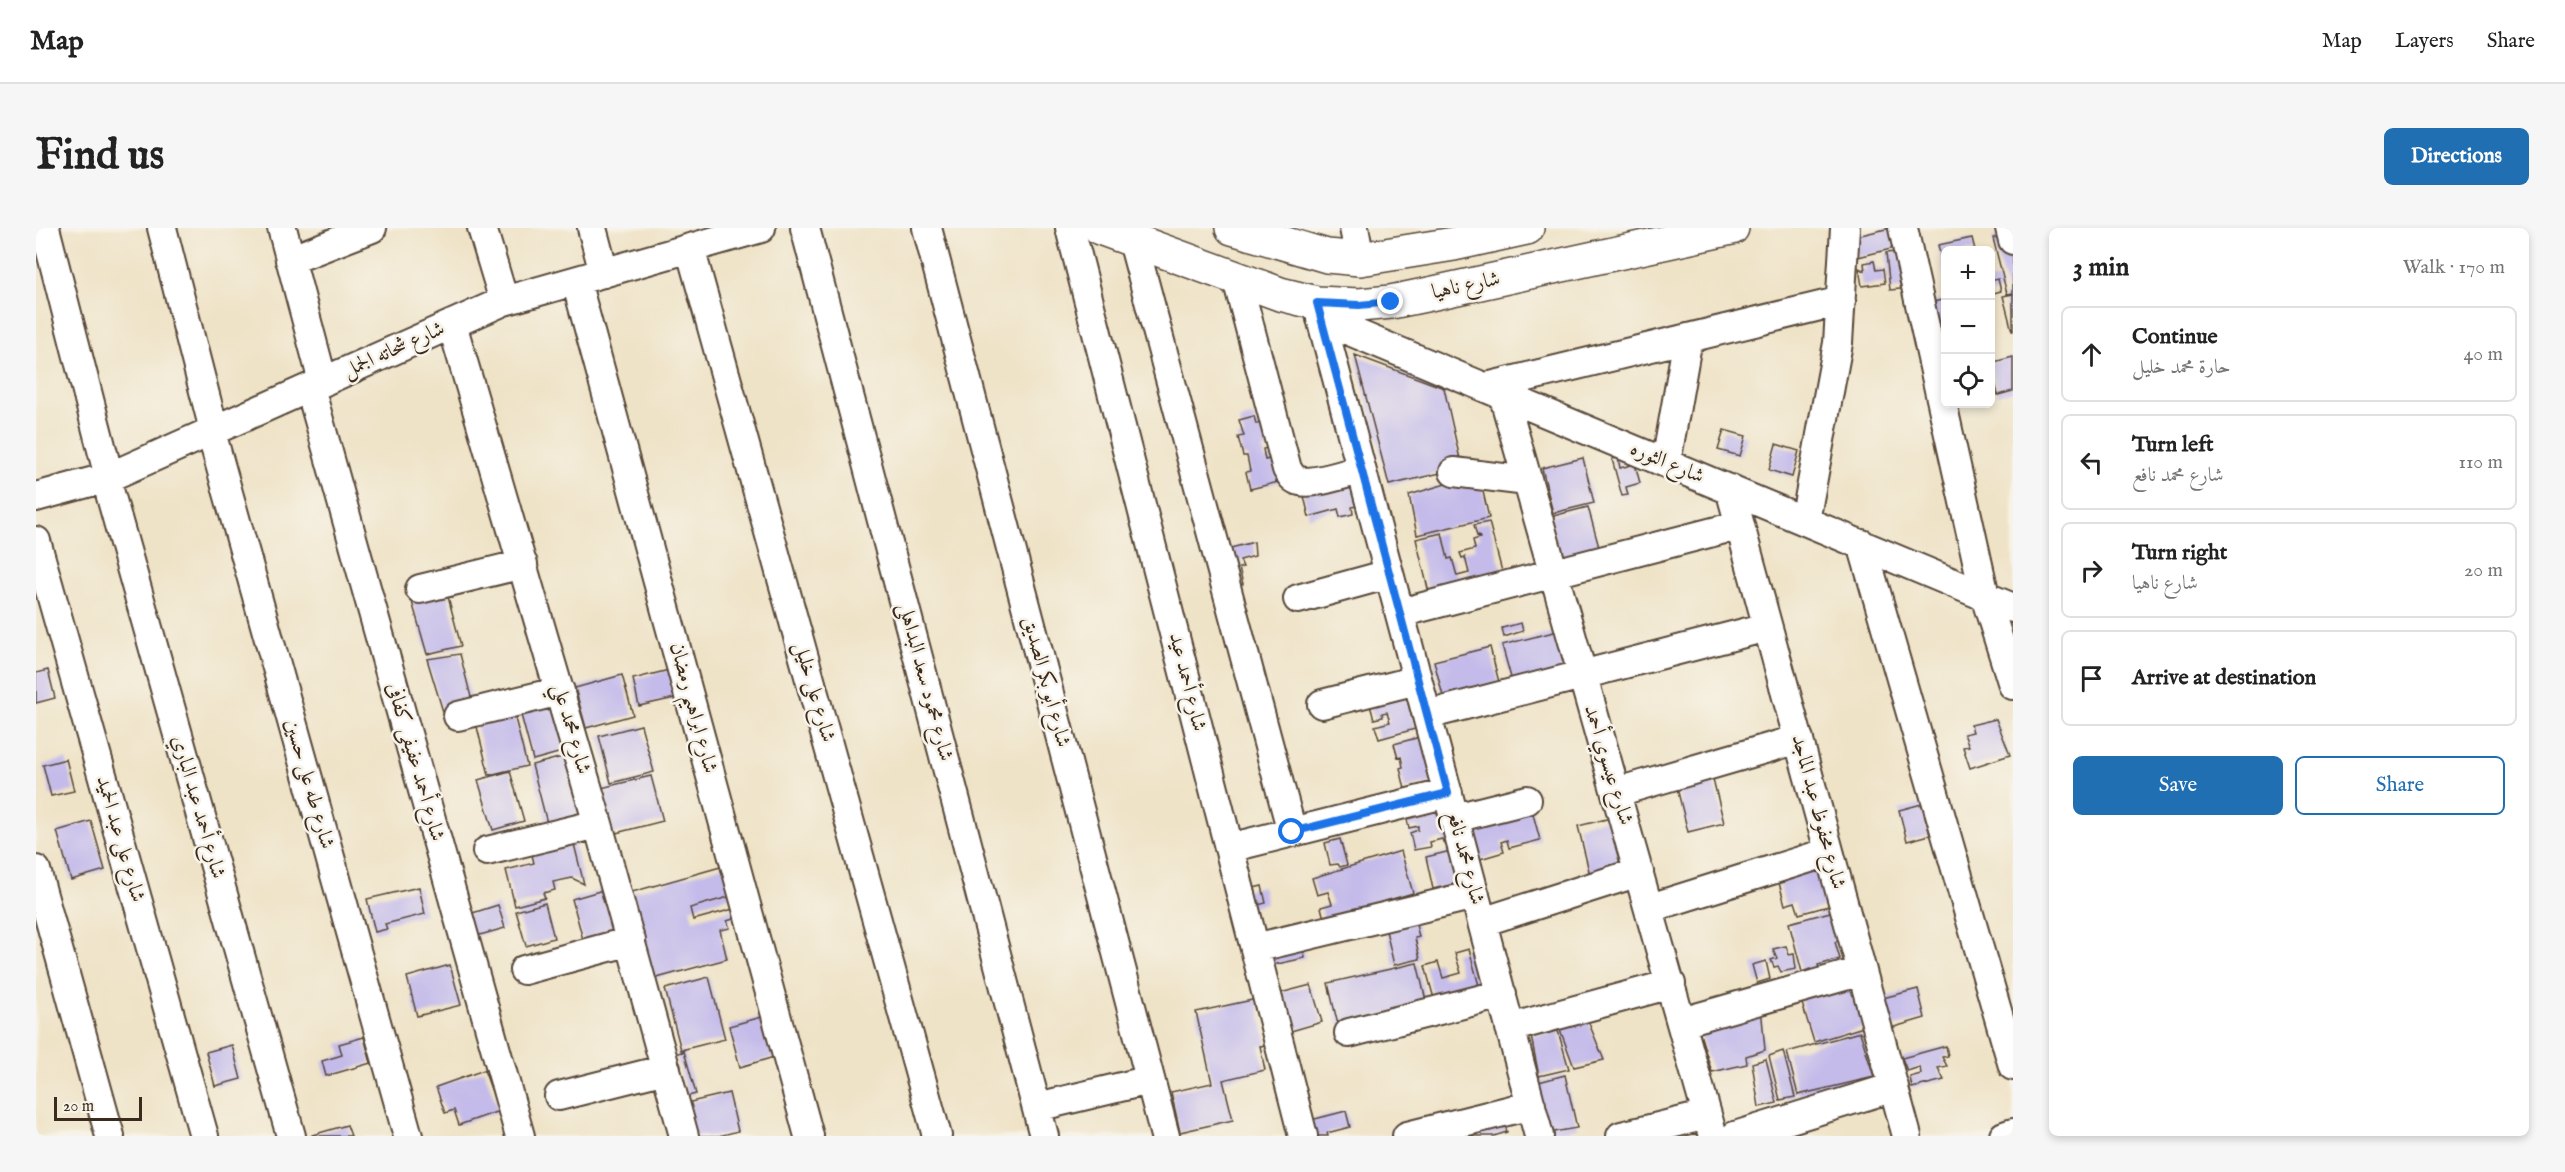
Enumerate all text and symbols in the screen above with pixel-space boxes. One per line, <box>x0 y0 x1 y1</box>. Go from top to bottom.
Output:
text: Map <box>30 24 84 59</box>
text: Map <box>2322 28 2362 55</box>
text: Layers <box>2395 28 2454 55</box>
text: Share <box>2487 28 2535 55</box>
button: Directions <box>2384 128 2529 185</box>
text: Find us <box>36 130 164 183</box>
map controls <box>1941 246 1995 408</box>
button: + <box>1941 246 1995 300</box>
text: 3 min <box>2073 251 2129 284</box>
text: Walk · 170 m <box>2403 255 2505 280</box>
street label: شارع ناهيا <box>1429 266 1503 309</box>
route end <box>1377 288 1403 314</box>
button: − <box>1941 300 1995 354</box>
street label: شارع شحاته الجمل <box>339 316 450 387</box>
text: Continue <box>2132 323 2218 351</box>
icon: ahead <box>2075 338 2108 371</box>
text: 40 m <box>2464 342 2503 367</box>
button: locate <box>1941 354 1995 408</box>
text: حارة محمد خليل <box>2132 355 2231 380</box>
text: Turn left <box>2132 431 2214 459</box>
street label: شارع الثوره <box>1625 435 1708 493</box>
icon: left <box>2075 446 2108 479</box>
text: 110 m <box>2459 450 2503 475</box>
text: شارع محمد نافع <box>2132 463 2224 488</box>
text: Turn right <box>2132 539 2227 567</box>
icon: right <box>2075 554 2108 587</box>
text: 20 m <box>2464 558 2503 583</box>
text: شارع ناهيا <box>2132 571 2198 596</box>
street label: شارع محمود سعد البداهلى <box>888 600 959 765</box>
street label: شارع أبو بكر الصديق <box>1013 613 1079 751</box>
street label: شارع أحمد عيد <box>1159 629 1215 735</box>
street label: شارع على خليل <box>784 639 841 746</box>
street label: شارع ابراهيم رمضان <box>657 640 723 778</box>
icon: arrive <box>2075 662 2108 695</box>
text: Arrive at destination <box>2132 664 2316 692</box>
street label: شارع أحمد عفيفى كفافى <box>377 679 453 845</box>
street label: شارع محمد علي <box>540 681 597 779</box>
street label: شارع عيسوي أحمد <box>1574 701 1642 829</box>
street label: شارع طه على حسين <box>275 716 340 853</box>
street label: شارع أحمد عبد الباري <box>162 731 234 883</box>
street label: شارع محفوظ عبد الماجد <box>1781 732 1852 893</box>
button: Save <box>2073 756 2283 815</box>
button: Share <box>2295 756 2505 815</box>
street label: شارع على عبد الحميد <box>86 773 151 906</box>
street label: شارع محمد نافع <box>1436 808 1490 909</box>
route start <box>1278 818 1304 844</box>
scale bar <box>54 1094 142 1122</box>
text: 20 m <box>63 1097 94 1117</box>

